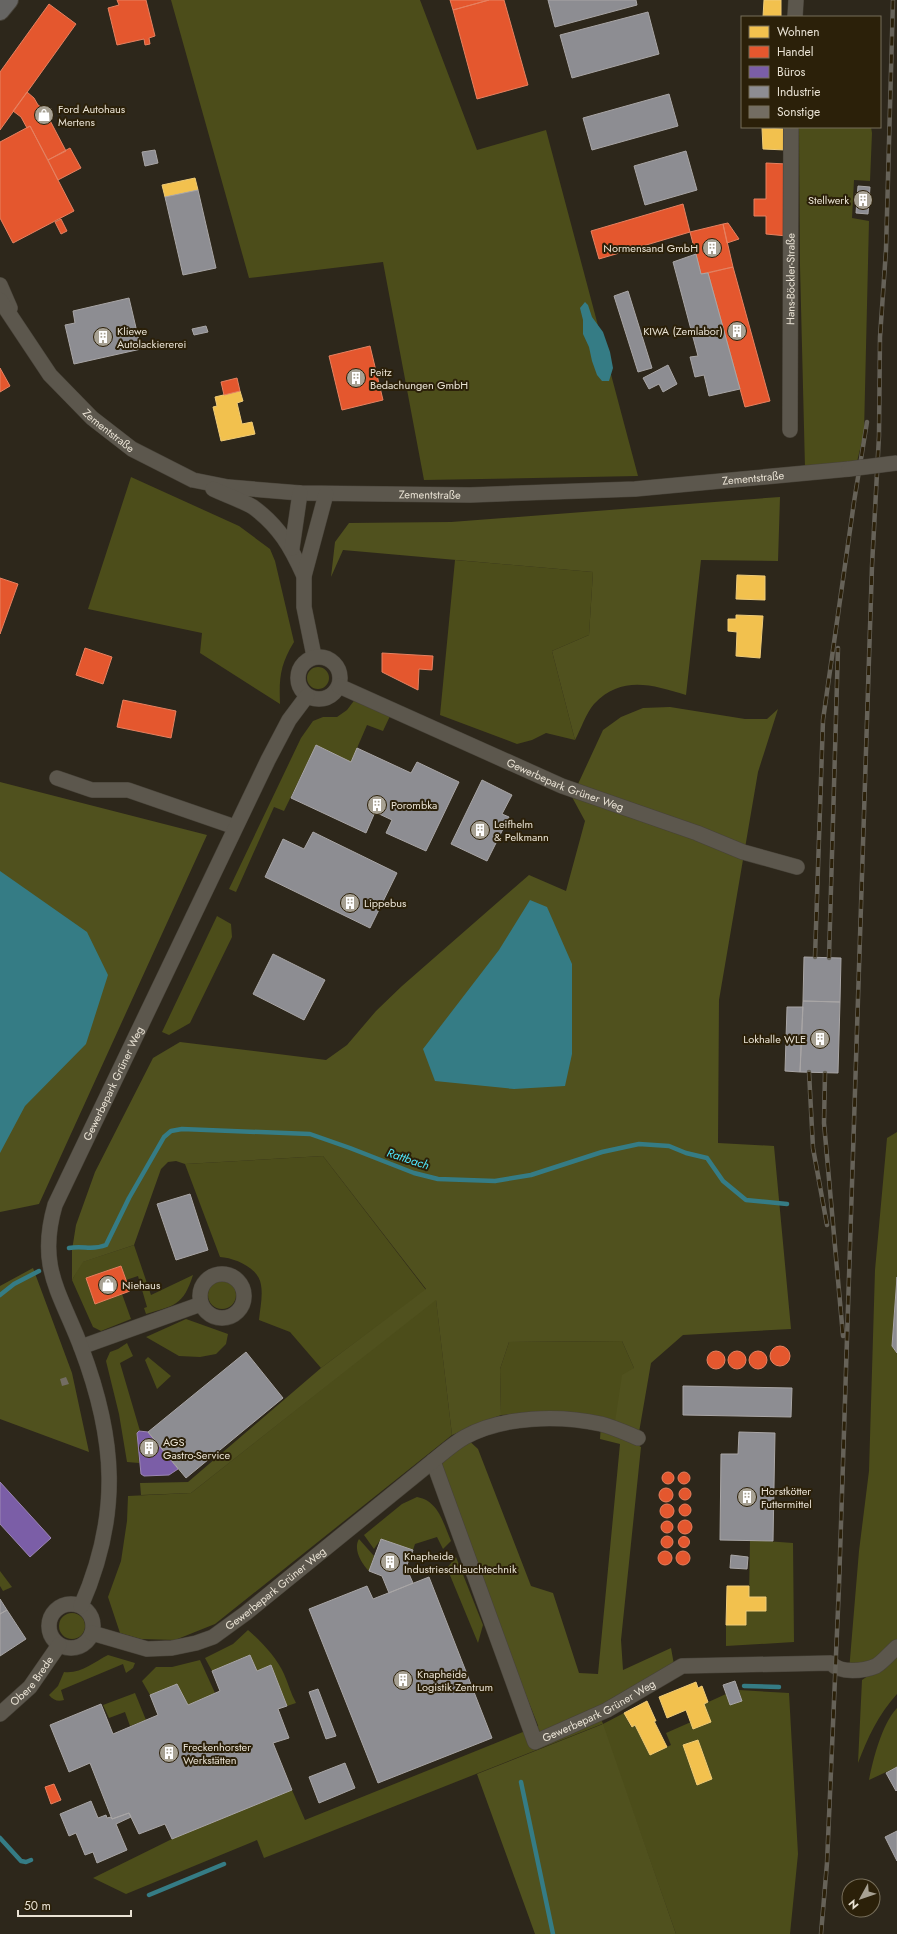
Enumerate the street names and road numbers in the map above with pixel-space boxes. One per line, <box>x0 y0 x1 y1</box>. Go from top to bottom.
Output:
street label: Hans-Böckler-Straße <box>782 233 799 325</box>
street label: Zementstraße <box>79 405 138 456</box>
street label: Zementstraße <box>721 467 785 489</box>
street label: Zementstraße <box>399 486 461 503</box>
street label: Gewerbepark Grüner Weg <box>504 754 626 815</box>
street label: Gewerbepark Grüner Weg <box>79 1024 147 1143</box>
street label: Gewerbepark Grüner Weg <box>222 1543 329 1634</box>
street label: Obere Brede <box>6 1653 57 1709</box>
street label: Gewerbepark Grüner Weg <box>540 1675 658 1746</box>

